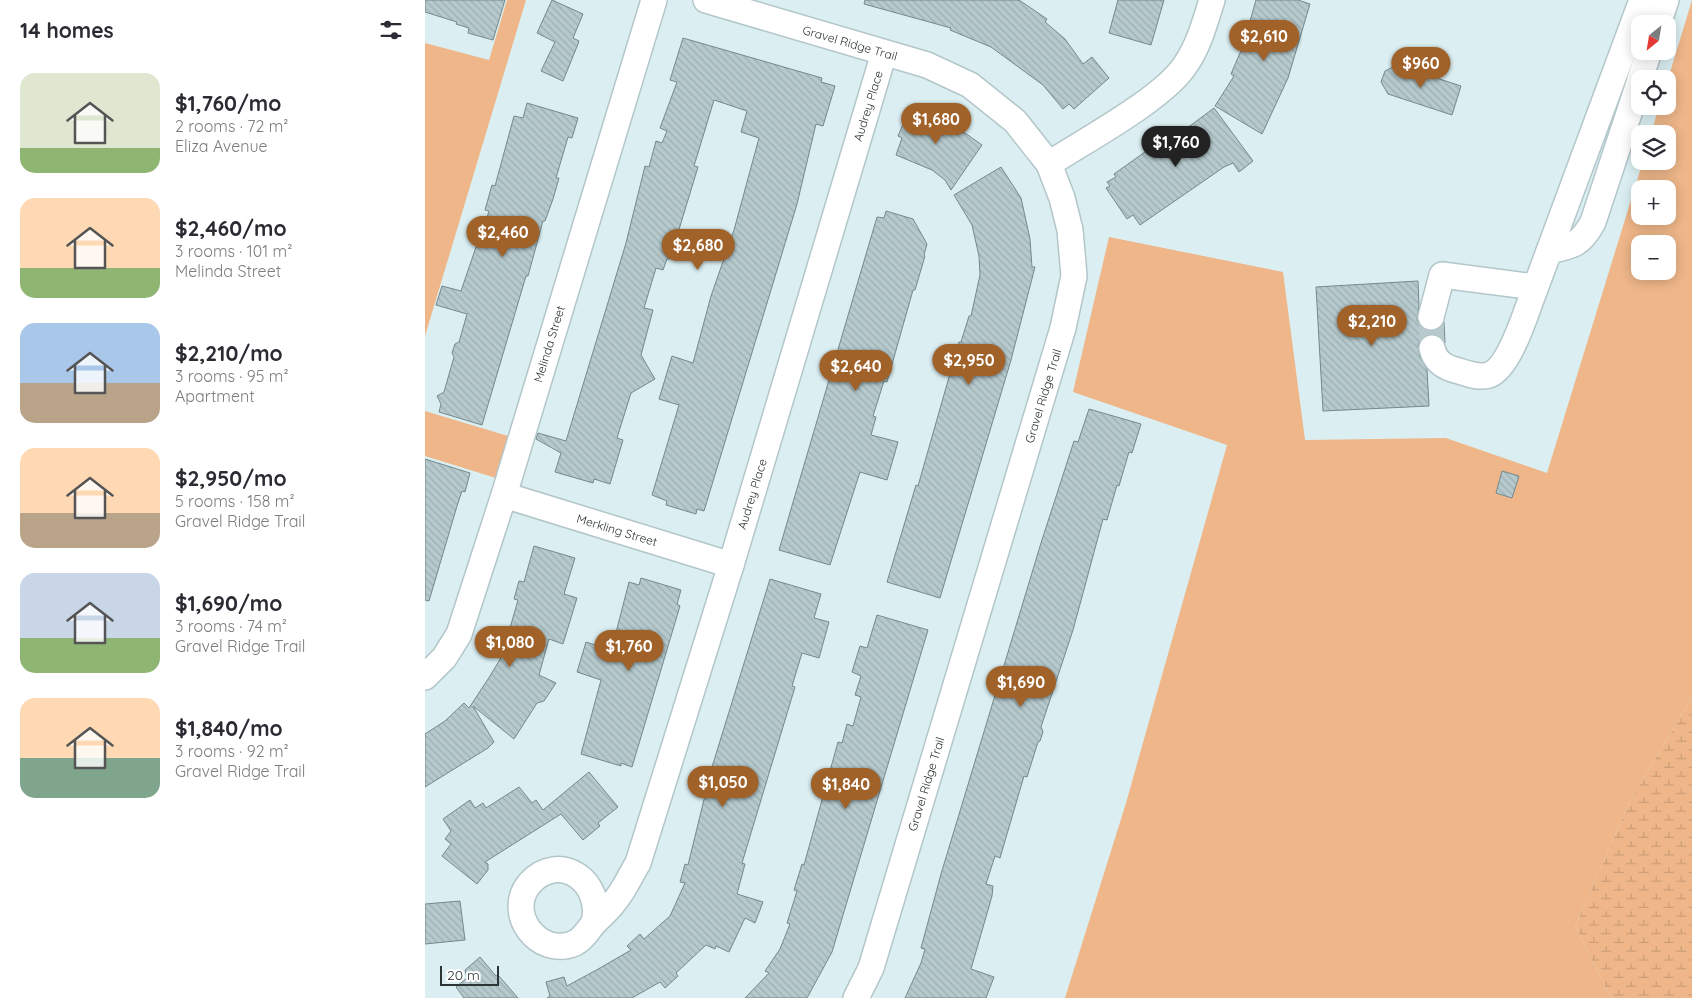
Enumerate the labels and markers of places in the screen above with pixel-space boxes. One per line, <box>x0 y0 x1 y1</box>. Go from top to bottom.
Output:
pin: $2,610 <box>1223 20 1305 62</box>
pin: $960 <box>1391 46 1451 89</box>
pin: $1,680 <box>895 102 977 145</box>
pin: $1,760 <box>1135 126 1217 168</box>
pin: $2,460 <box>462 216 544 258</box>
pin: $2,680 <box>657 228 739 271</box>
pin: $2,210 <box>1331 304 1413 347</box>
pin: $2,950 <box>928 344 1010 386</box>
pin: $2,640 <box>815 350 897 392</box>
pin: $1,080 <box>469 626 551 668</box>
pin: $1,760 <box>588 630 670 672</box>
pin: $1,690 <box>980 666 1062 708</box>
pin: $1,050 <box>682 766 764 808</box>
pin: $1,840 <box>805 768 887 810</box>

